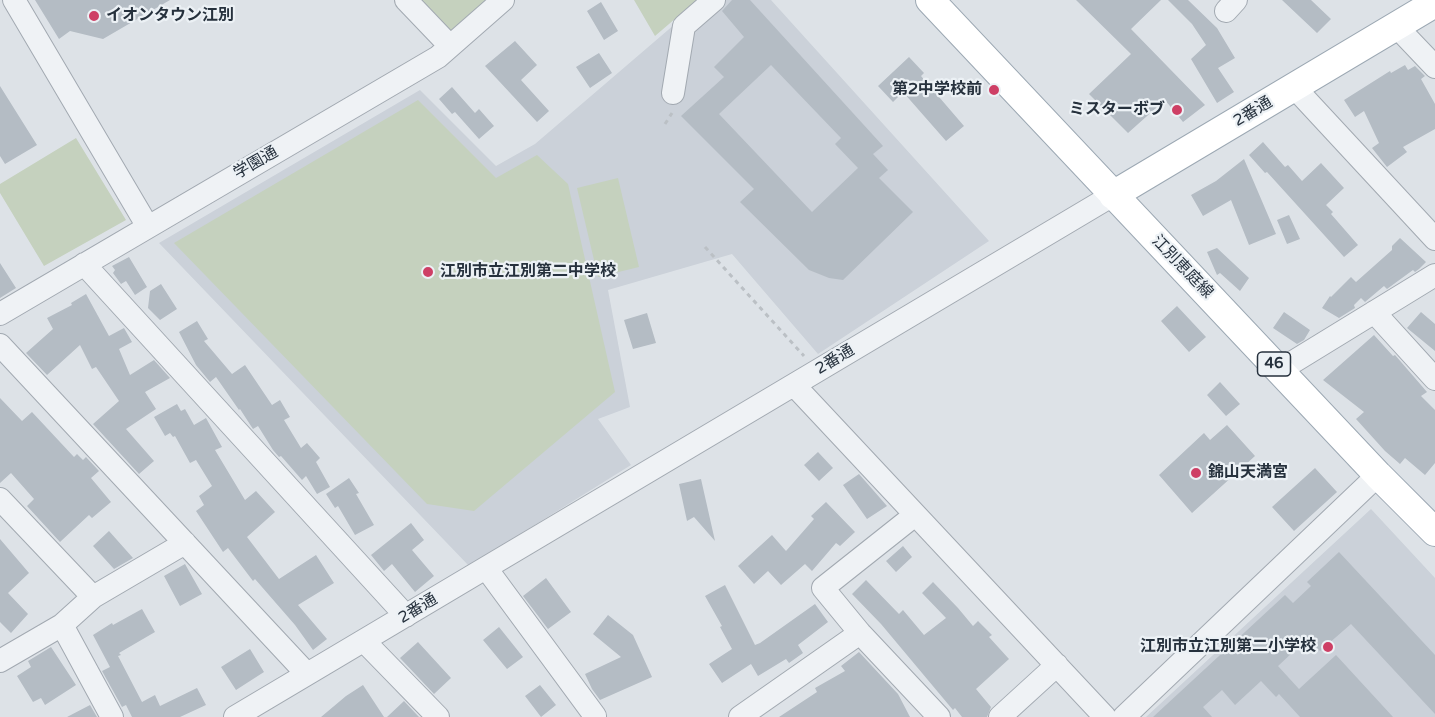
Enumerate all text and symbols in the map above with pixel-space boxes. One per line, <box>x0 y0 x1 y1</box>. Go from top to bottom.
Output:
place label: イオンタウン江別 <box>106 6 234 26</box>
marker: イオンタウン江別 <box>87 9 101 23</box>
place label: 第2中学校前 <box>892 80 982 100</box>
marker: 第2中学校前 <box>987 83 1001 97</box>
street label: 2番通 <box>1230 93 1276 131</box>
place label: ミスターボブ <box>1069 100 1165 120</box>
marker: ミスターボブ <box>1170 103 1184 117</box>
street label: 学園通 <box>230 143 282 183</box>
street label: 江別恵庭線 <box>1147 232 1217 302</box>
place label: 江別市立江別第二中学校 <box>440 262 616 282</box>
marker: 江別市立江別第二中学校 <box>421 265 435 279</box>
street label: 2番通 <box>812 341 858 379</box>
road number: 46 <box>1258 352 1290 376</box>
place label: 錦山天満宮 <box>1208 463 1288 483</box>
marker: 錦山天満宮 <box>1189 466 1203 480</box>
street label: 2番通 <box>395 590 441 628</box>
place label: 江別市立江別第二小学校 <box>1140 637 1316 657</box>
marker: 江別市立江別第二小学校 <box>1321 640 1335 654</box>

